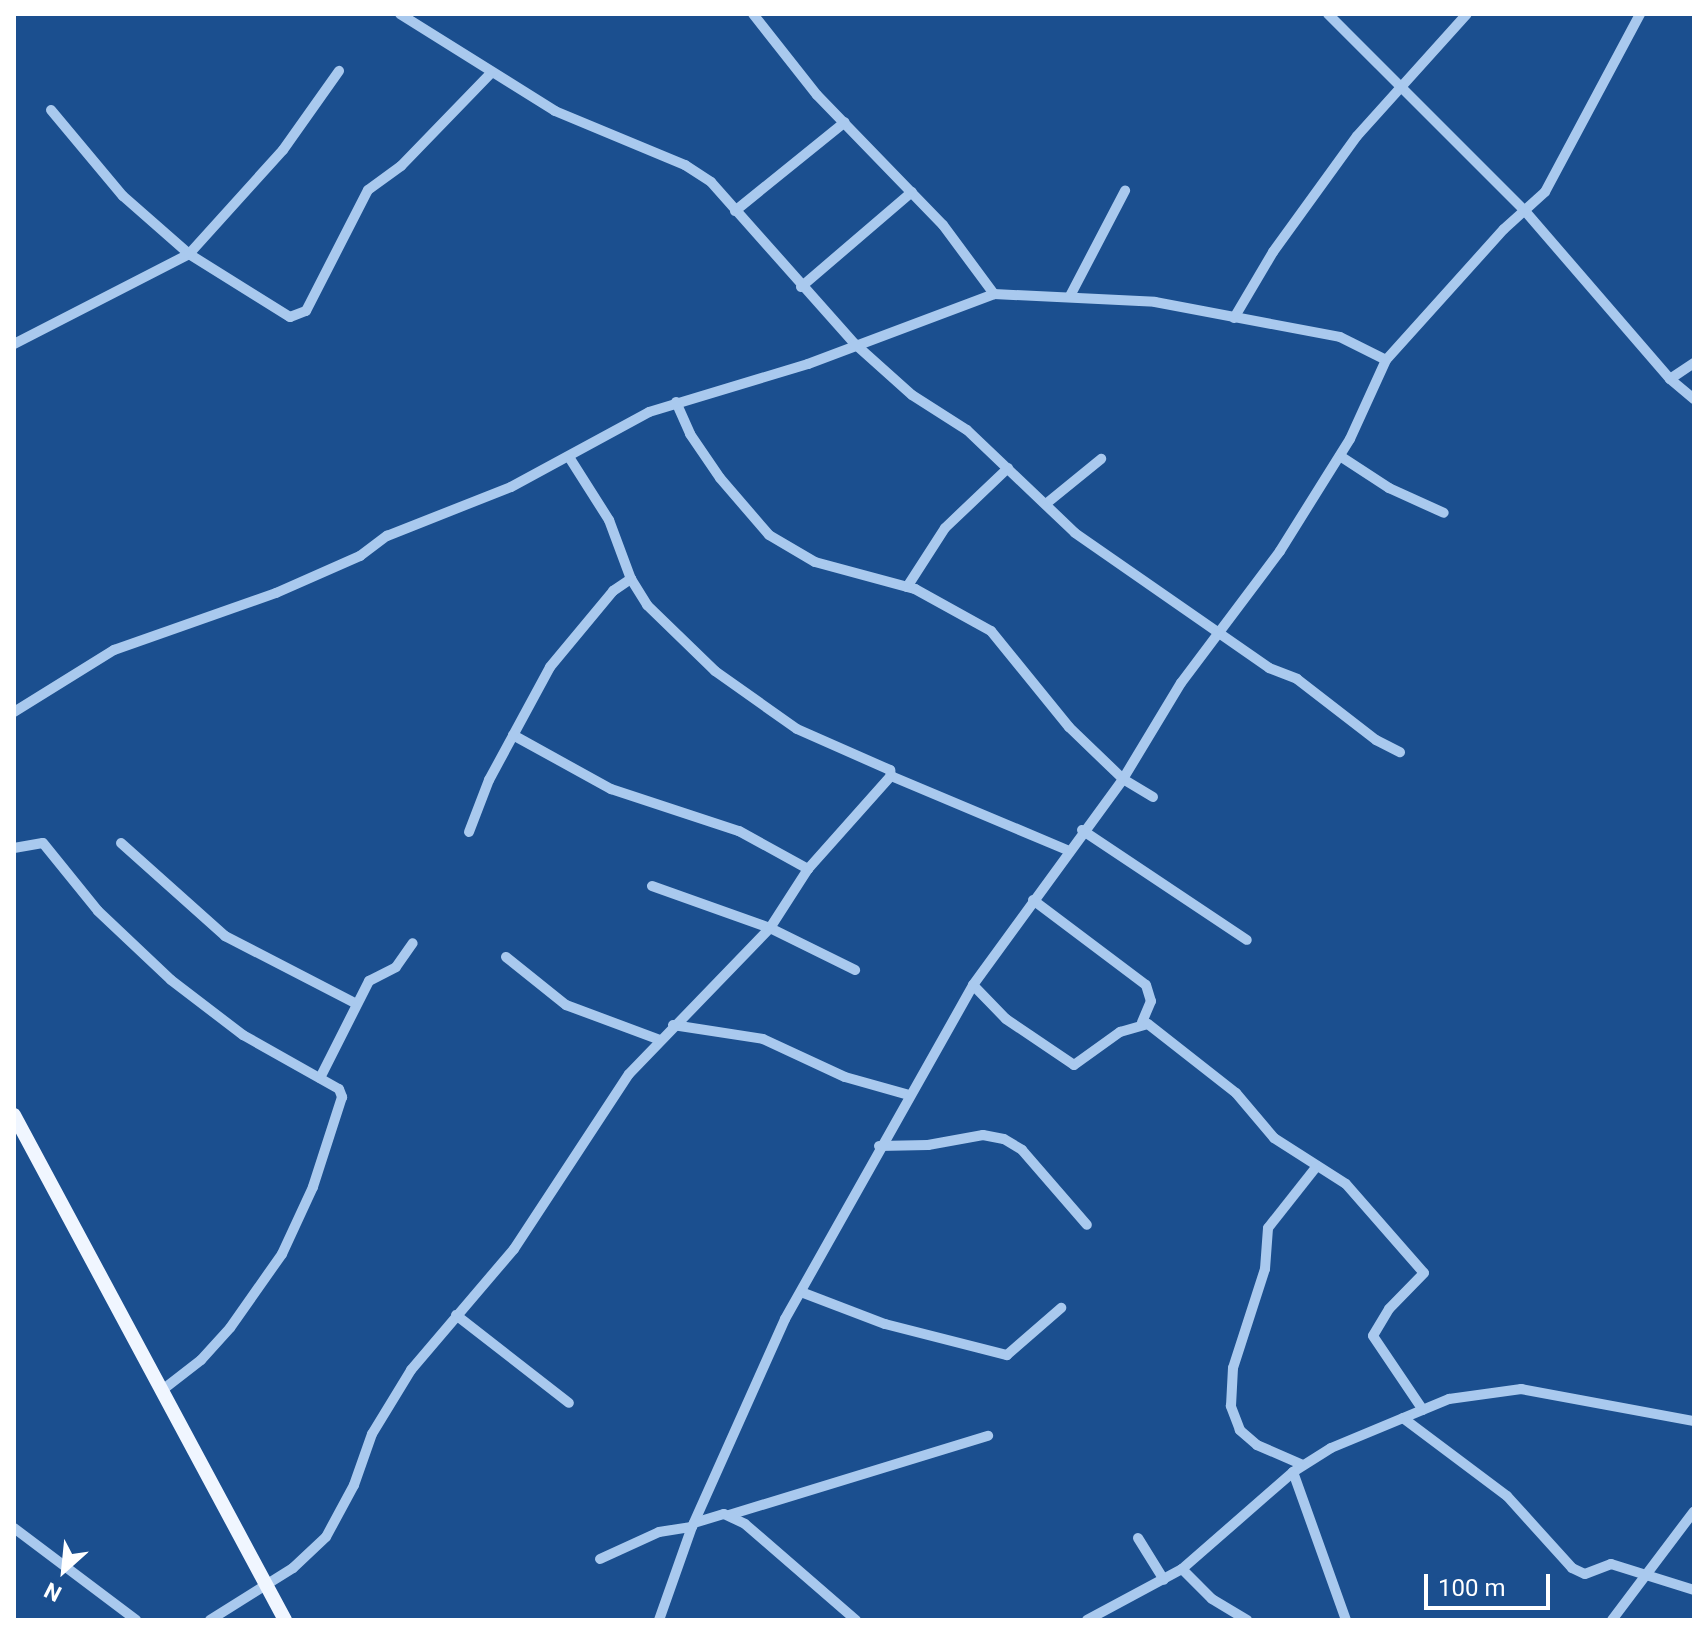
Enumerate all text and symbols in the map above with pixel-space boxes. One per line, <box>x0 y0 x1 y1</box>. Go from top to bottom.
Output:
north arrow <box>24 1530 104 1610</box>
scale bar <box>1428 1558 1554 1608</box>
text: 100 m <box>1438 1574 1505 1602</box>
text: N <box>40 1577 65 1606</box>

